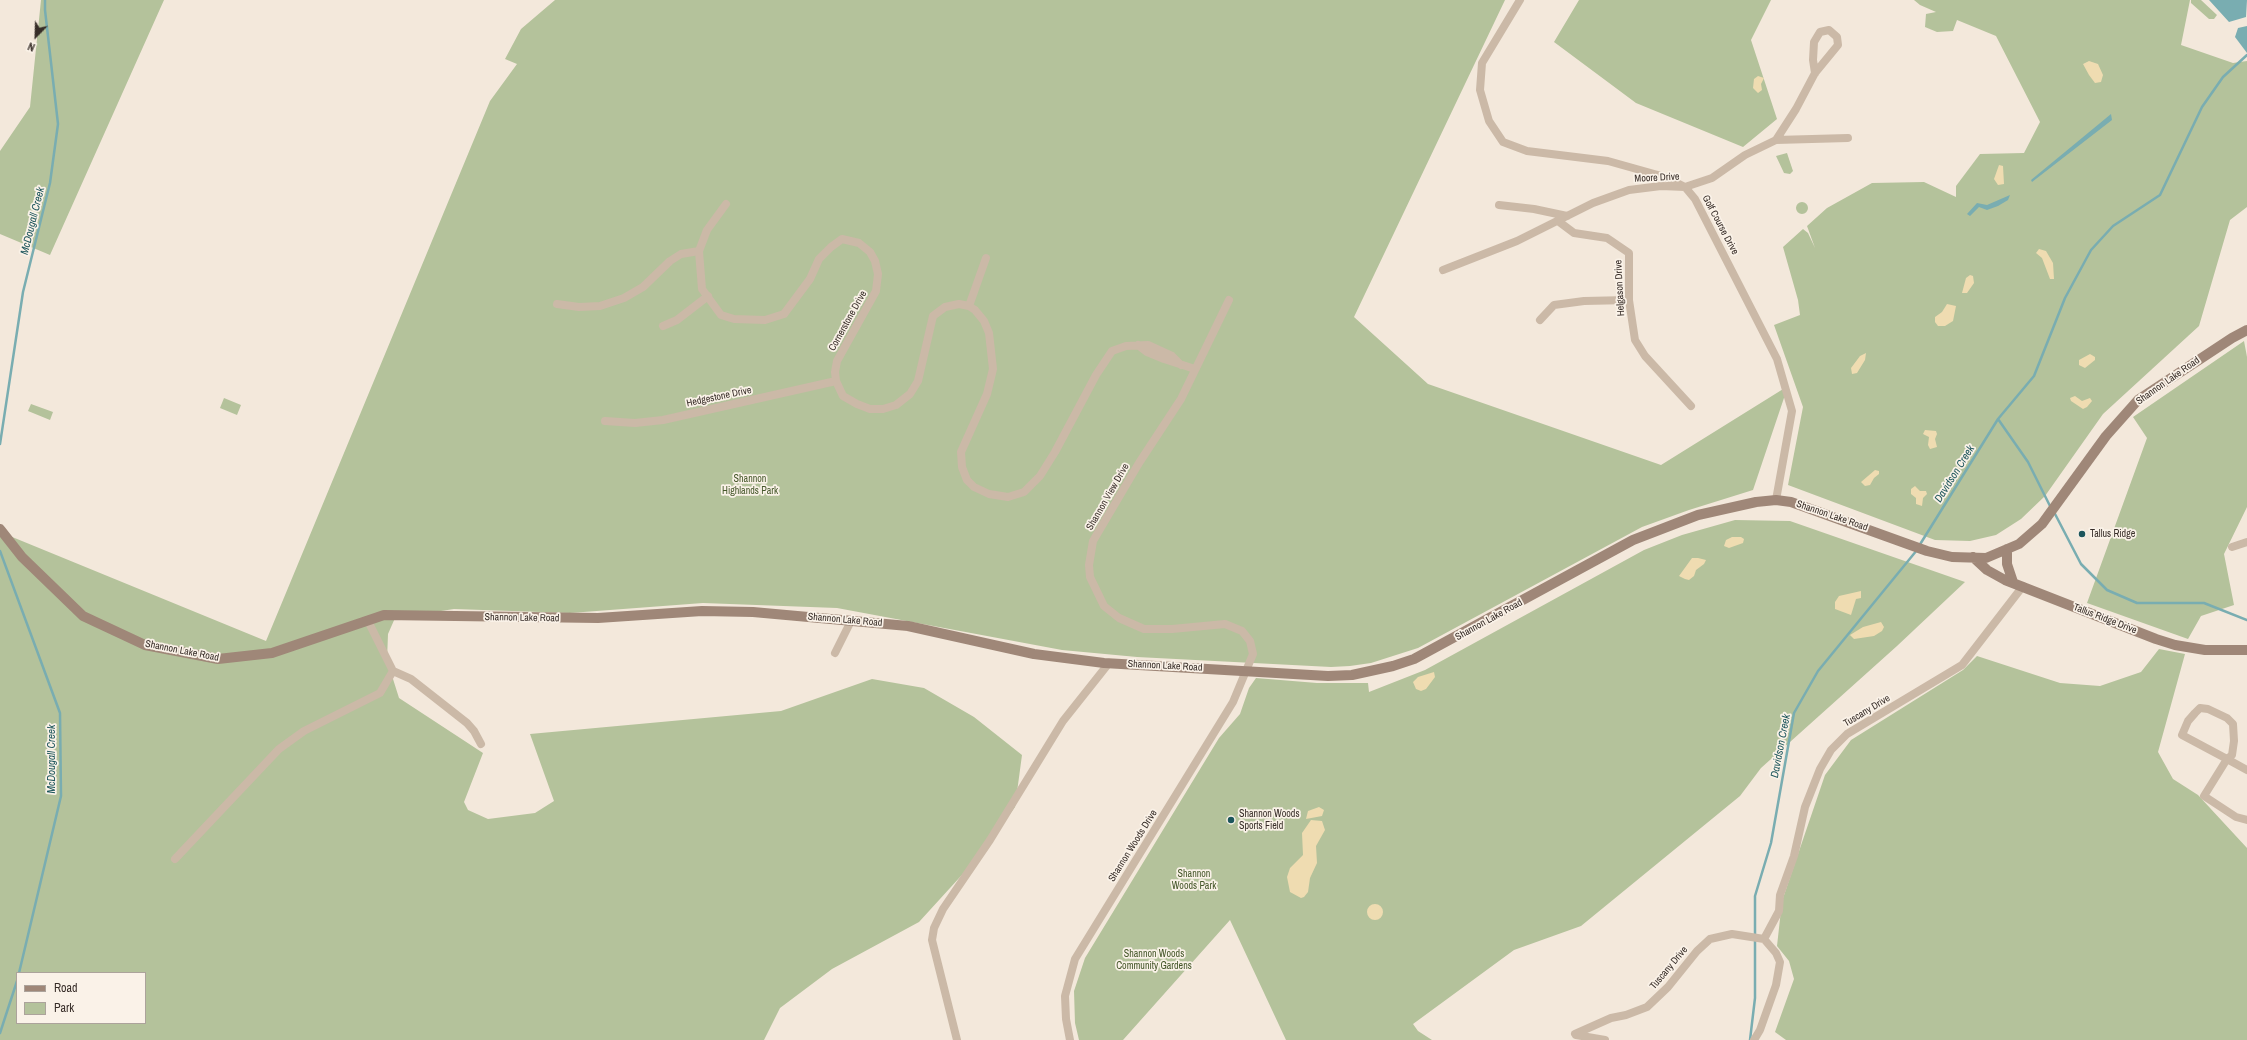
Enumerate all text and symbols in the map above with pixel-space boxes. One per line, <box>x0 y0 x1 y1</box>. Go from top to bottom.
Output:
north arrow <box>16 16 56 56</box>
text: N <box>26 39 37 55</box>
street label: Moore Drive <box>1634 171 1680 185</box>
water label: McDougall Creek <box>18 186 48 256</box>
street label: Golf Course Drive <box>1699 193 1741 257</box>
street label: Helgason Drive <box>1613 259 1627 317</box>
street label: Cornerstone Drive <box>827 289 869 353</box>
street label: Shannon Lake Road <box>2134 355 2202 407</box>
street label: Hedgestone Drive <box>685 384 753 410</box>
water label: Davidson Creek <box>1932 443 1978 505</box>
street label: Shannon View Drive <box>1084 461 1132 533</box>
park label: Shannon Highlands Park <box>722 473 778 496</box>
street label: Shannon Lake Road <box>1795 498 1869 534</box>
place label: Tallus Ridge <box>2090 528 2135 540</box>
marker: Tallus Ridge <box>2077 529 2087 539</box>
street label: Shannon Lake Road <box>1453 597 1525 643</box>
street label: Tallus Ridge Drive <box>2072 601 2138 637</box>
street label: Shannon Lake Road <box>485 611 559 625</box>
street label: Shannon Lake Road <box>807 611 883 629</box>
street label: Shannon Lake Road <box>144 638 220 664</box>
street label: Shannon Lake Road <box>1127 658 1203 674</box>
street label: Tuscany Drive <box>1842 692 1892 730</box>
water label: Davidson Creek <box>1768 713 1794 779</box>
water label: McDougall Creek <box>45 724 59 794</box>
street label: Shannon Woods Drive <box>1106 808 1160 884</box>
place label: Shannon Woods Sports Field <box>1239 808 1299 832</box>
marker: Shannon Woods Sports Field <box>1226 815 1236 825</box>
park label: Shannon Woods Park <box>1172 868 1216 892</box>
street label: Tuscany Drive <box>1648 944 1690 992</box>
park label: Shannon Woods Community Gardens <box>1116 948 1192 972</box>
legend <box>16 972 146 1024</box>
text: Road <box>54 980 78 996</box>
text: Park <box>54 1000 74 1016</box>

